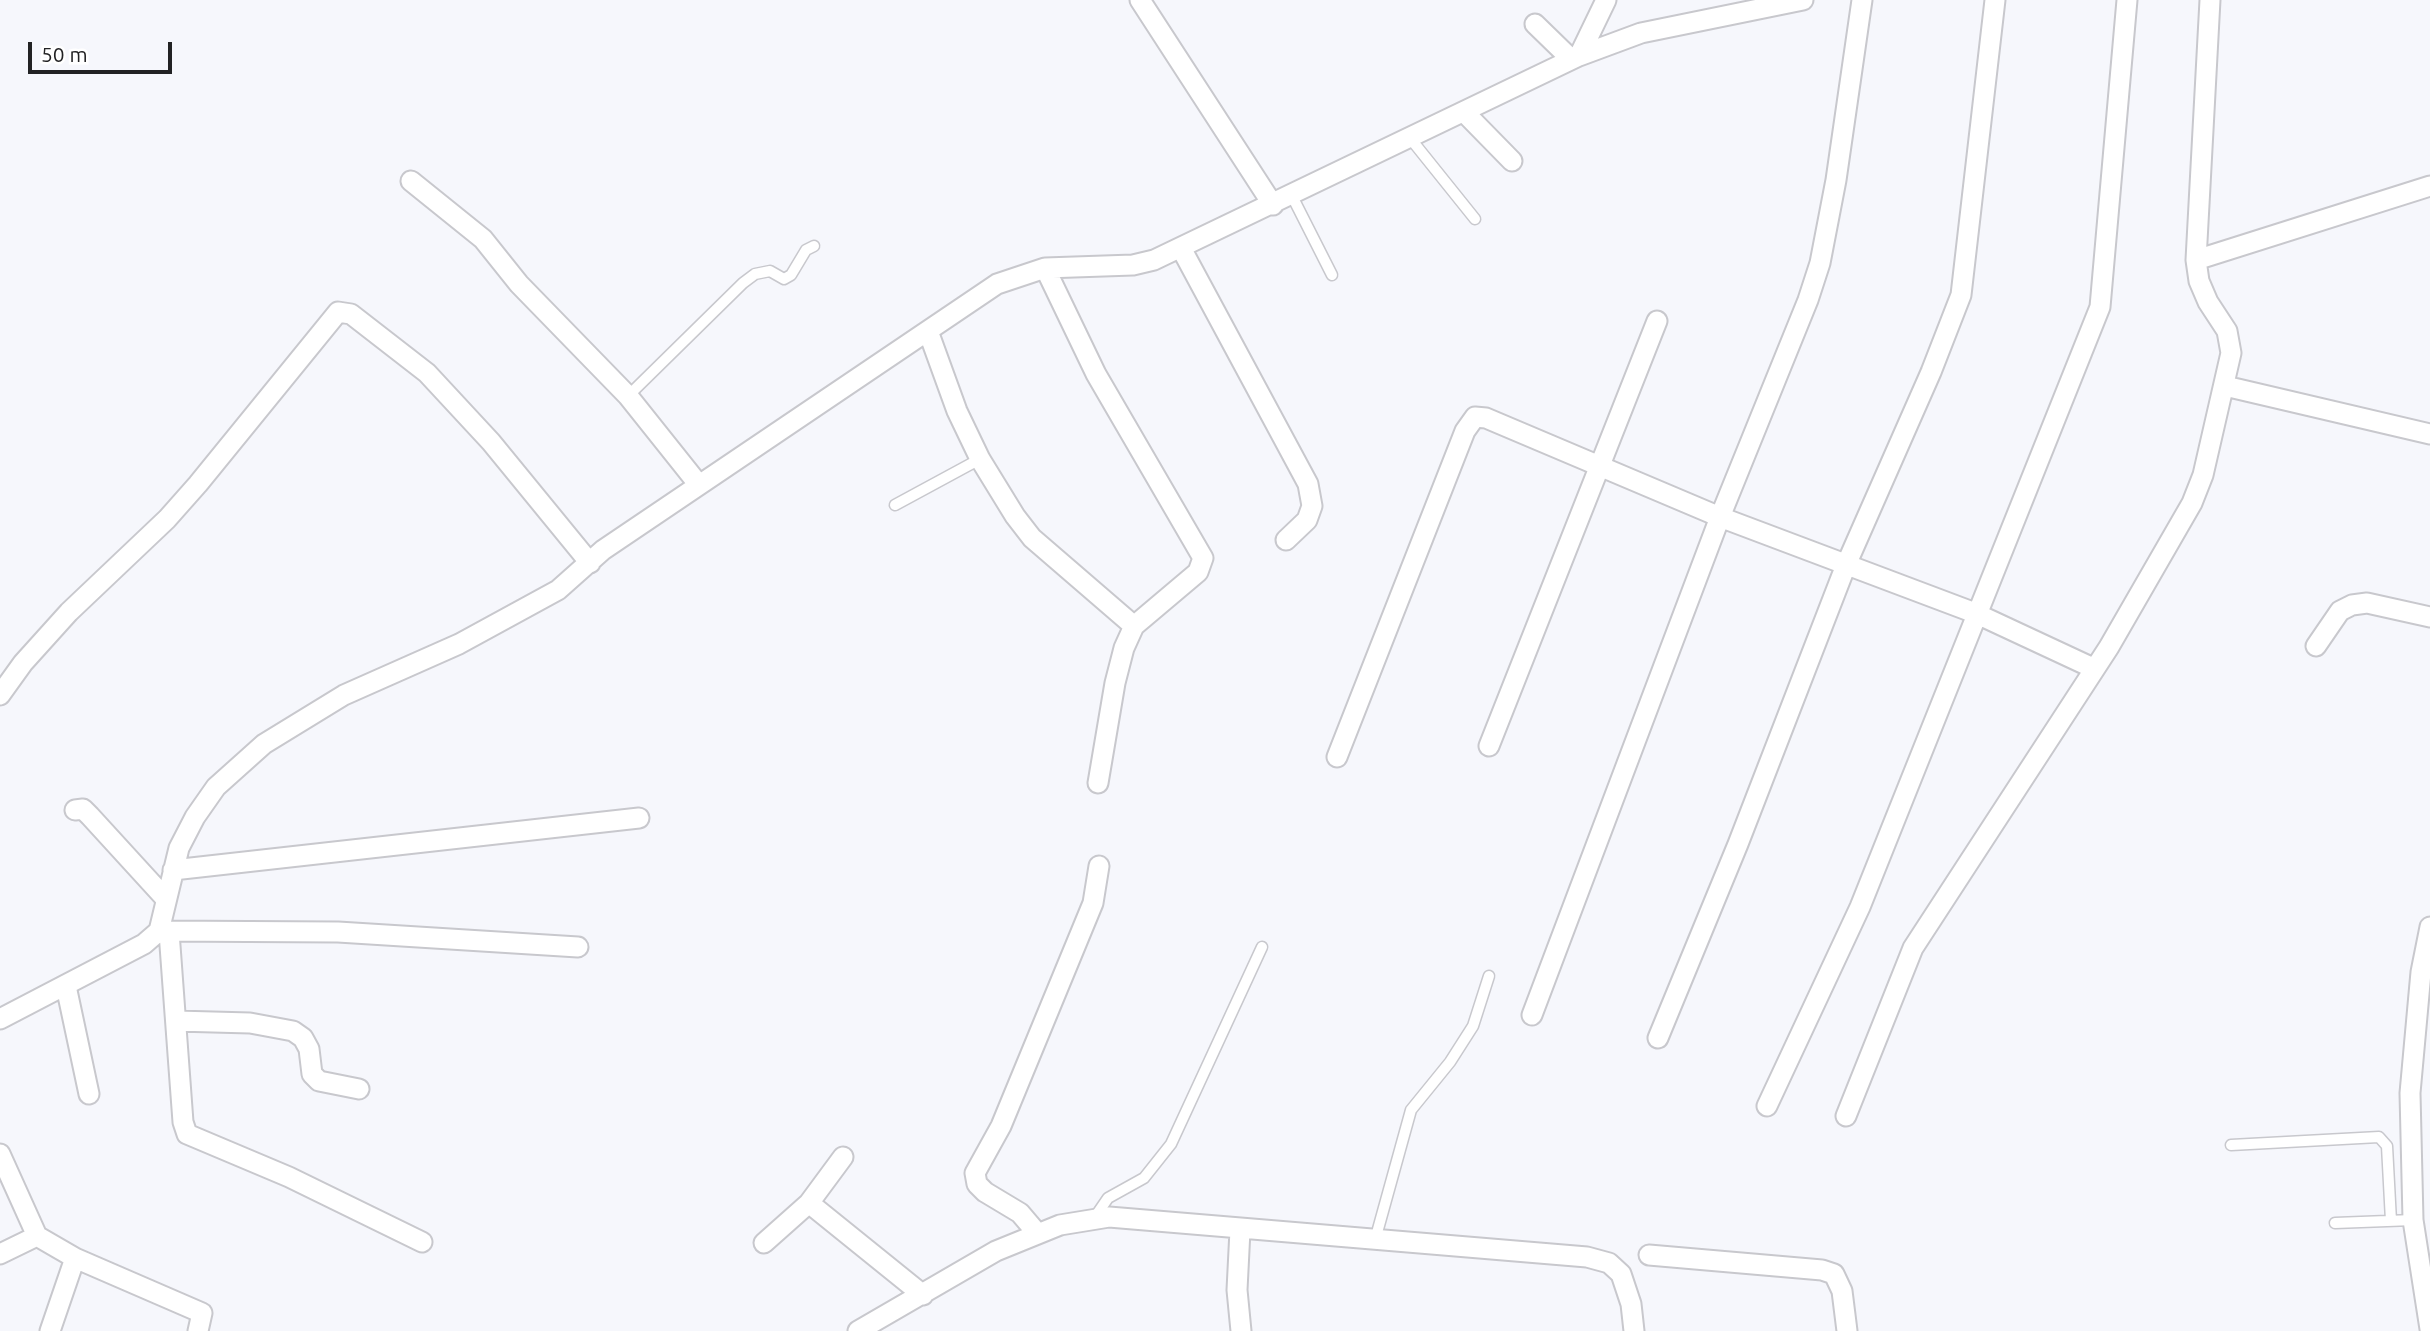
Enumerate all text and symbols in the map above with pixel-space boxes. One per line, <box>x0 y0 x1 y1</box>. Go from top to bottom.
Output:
scale bar <box>32 28 175 72</box>
text: 50 m <box>41 42 88 66</box>

